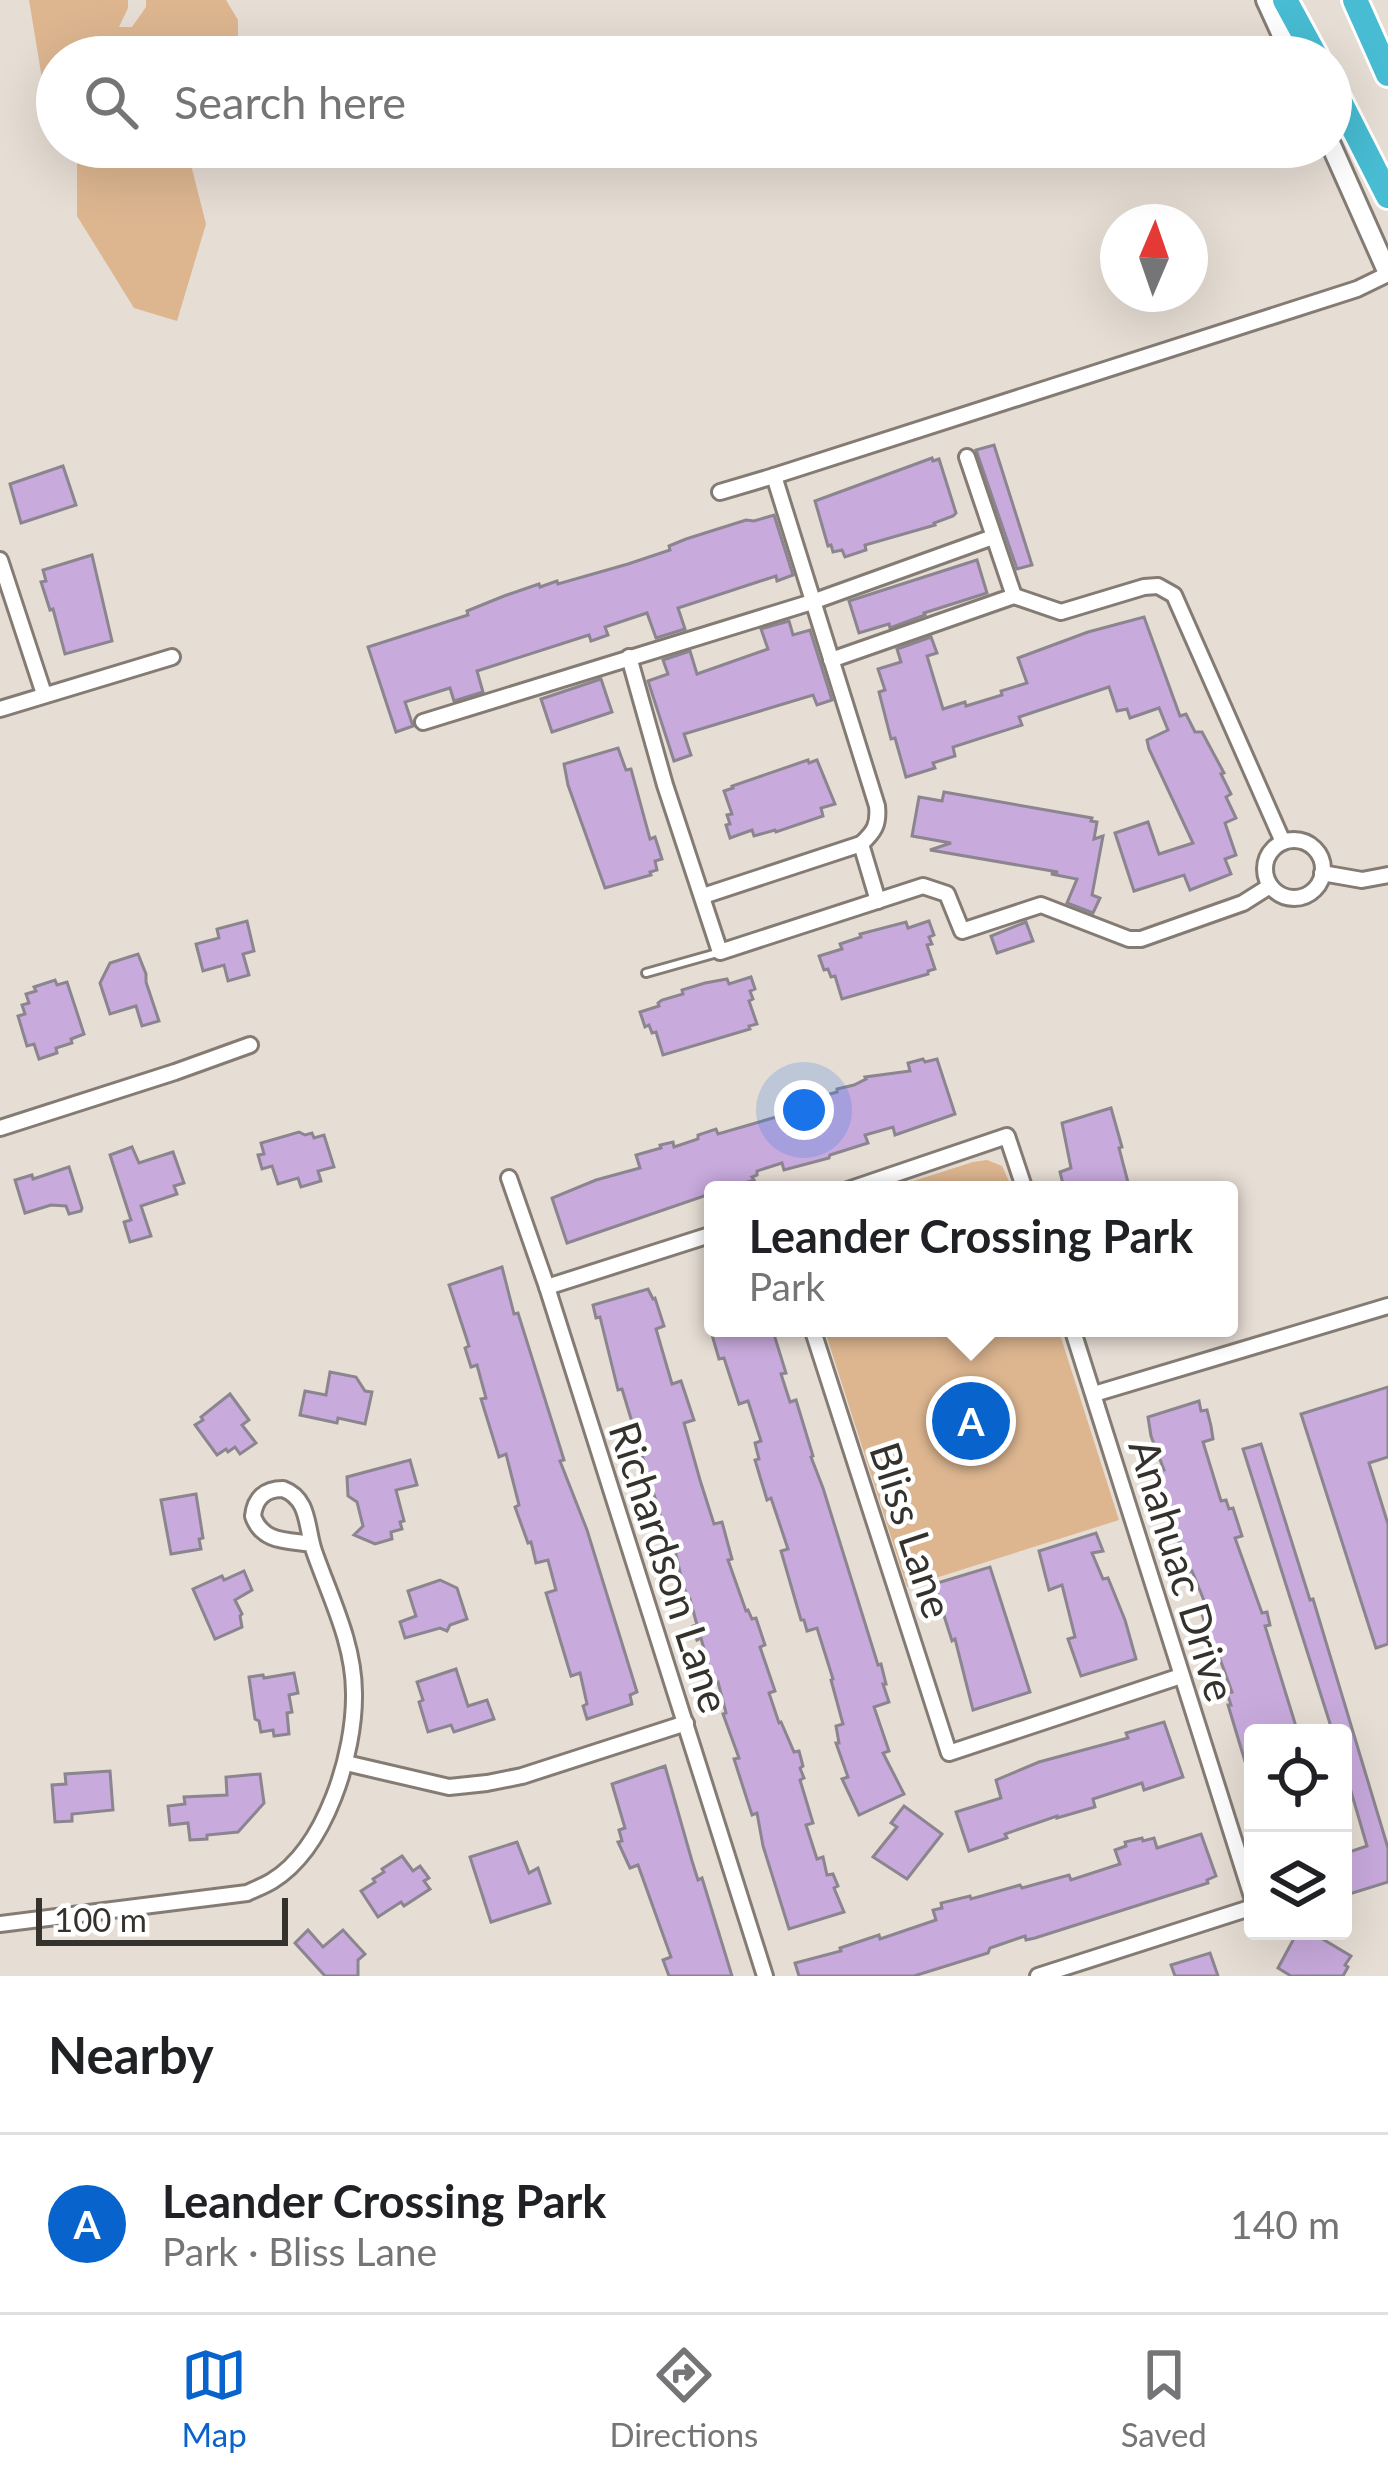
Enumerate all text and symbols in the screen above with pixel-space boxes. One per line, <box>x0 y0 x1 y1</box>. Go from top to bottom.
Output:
search box <box>36 36 1352 168</box>
icon: search <box>78 69 144 135</box>
text: Search here <box>174 75 406 129</box>
north arrow <box>1100 204 1208 312</box>
your location <box>774 1080 834 1140</box>
popup <box>704 1181 1238 1337</box>
text: Leander Crossing Park <box>749 1209 1193 1263</box>
text: Park <box>749 1263 825 1309</box>
pin: A <box>932 1376 1010 1466</box>
street label: Richardson Lane <box>599 1415 741 1719</box>
street label: Anahuac Drive <box>1119 1433 1247 1707</box>
street label: Bliss Lane <box>860 1436 964 1624</box>
map controls <box>1244 1724 1352 1940</box>
button: locate <box>1244 1724 1352 1832</box>
button: layers <box>1244 1832 1352 1940</box>
scale bar <box>36 1892 288 1945</box>
text: 100 m <box>54 1899 147 1939</box>
text: Nearby <box>48 2024 214 2085</box>
text: Leander Crossing Park <box>162 2174 606 2228</box>
text: A <box>73 2201 101 2247</box>
text: 140 m <box>1230 2201 1340 2247</box>
text: Park · Bliss Lane <box>162 2228 437 2274</box>
tab: Map <box>181 2342 247 2454</box>
tab: Directions <box>609 2342 758 2454</box>
tab: Saved <box>1121 2342 1207 2454</box>

